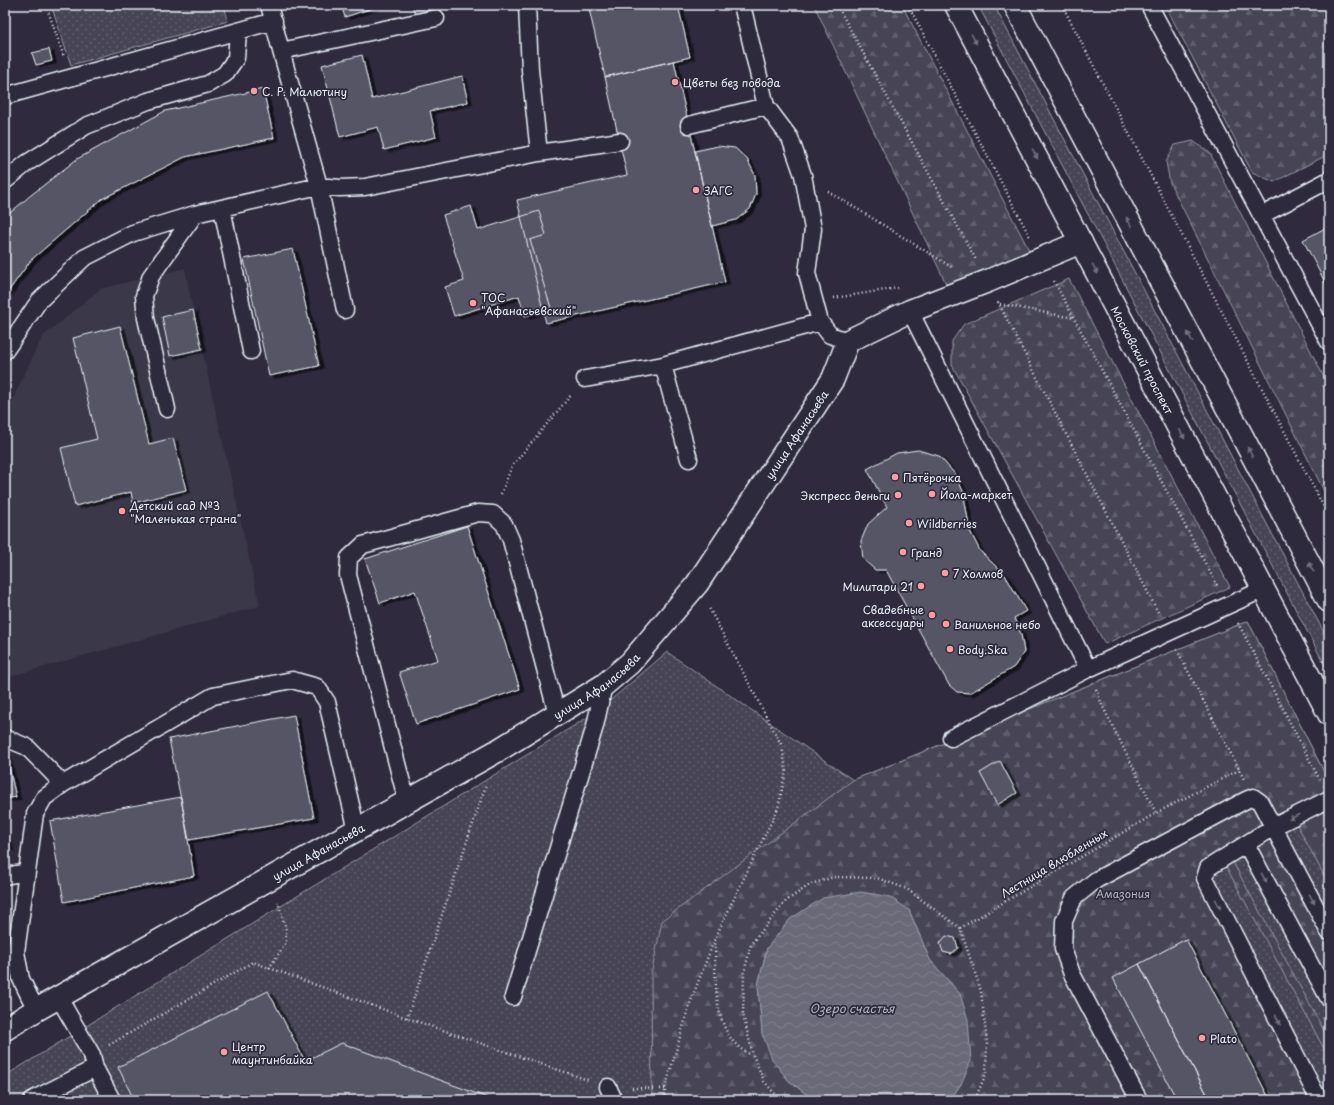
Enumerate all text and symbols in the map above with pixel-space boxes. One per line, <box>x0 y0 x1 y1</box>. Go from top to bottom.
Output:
one-way arrow <box>971 34 977 45</box>
place label: Цветы без повода <box>683 74 781 91</box>
marker: Цветы без повода <box>670 77 680 87</box>
place label: С. Р. Малютину <box>262 83 347 100</box>
marker: С. Р. Малютину <box>249 86 259 96</box>
one-way arrow <box>1031 149 1038 160</box>
place label: ЗАГС <box>703 182 733 199</box>
marker: ЗАГС <box>691 185 701 195</box>
one-way arrow <box>1126 216 1132 228</box>
one-way arrow <box>1092 264 1099 275</box>
place label: ТОС "Афанасьевский" <box>481 289 576 319</box>
marker: ТОС "Афанасьевский" <box>468 298 478 308</box>
street label: Московский проспект <box>1107 303 1178 418</box>
one-way arrow <box>1186 331 1193 343</box>
street label: улица Афанасьева <box>760 386 832 482</box>
one-way arrow <box>1179 428 1185 440</box>
one-way arrow <box>1247 446 1254 458</box>
place label: Пятёрочка <box>903 469 961 486</box>
marker: Пятёрочка <box>890 472 900 482</box>
place label: Йола-маркет <box>940 486 1013 503</box>
place label: Экспресс деньги <box>801 487 890 504</box>
marker: Йола-маркет <box>927 489 937 499</box>
marker: Экспресс деньги <box>893 490 903 500</box>
place label: Детский сад №3 "Маленькая страна" <box>129 497 241 527</box>
marker: Детский сад №3 "Маленькая страна" <box>117 506 127 516</box>
place label: Wildberries <box>917 515 977 532</box>
marker: Wildberries <box>904 518 914 528</box>
place label: Гранд <box>911 544 942 561</box>
marker: Гранд <box>898 547 908 557</box>
one-way arrow <box>1308 561 1314 573</box>
place label: 7 Холмов <box>953 565 1003 582</box>
marker: 7 Холмов <box>940 568 950 578</box>
place label: Милитари 21 <box>842 578 913 595</box>
marker: Милитари 21 <box>916 581 926 591</box>
place label: Свадебные аксессуары <box>861 601 924 631</box>
marker: Свадебные аксессуары <box>927 610 937 620</box>
place label: Ванильное небо <box>954 616 1041 633</box>
marker: Ванильное небо <box>941 619 951 629</box>
place label: Body.Ska <box>958 641 1007 658</box>
marker: Body.Ska <box>945 644 955 654</box>
street label: улица Афанасьева <box>550 649 644 723</box>
one-way arrow <box>1288 813 1300 820</box>
street label: улица Афанасьева <box>269 819 368 884</box>
street label: Лестница влюбленных <box>997 824 1111 902</box>
one-way arrow <box>1261 873 1267 884</box>
park label: Амазония <box>1096 885 1150 902</box>
one-way arrow <box>1308 893 1315 905</box>
one-way arrow <box>1215 898 1221 910</box>
water label: Озеро счастья <box>810 999 896 1017</box>
one-way arrow <box>1274 1014 1281 1025</box>
place label: Plato <box>1210 1030 1237 1047</box>
marker: Plato <box>1197 1033 1207 1043</box>
place label: Центр маунтинбайка <box>232 1038 313 1068</box>
marker: Центр маунтинбайка <box>219 1047 229 1057</box>

